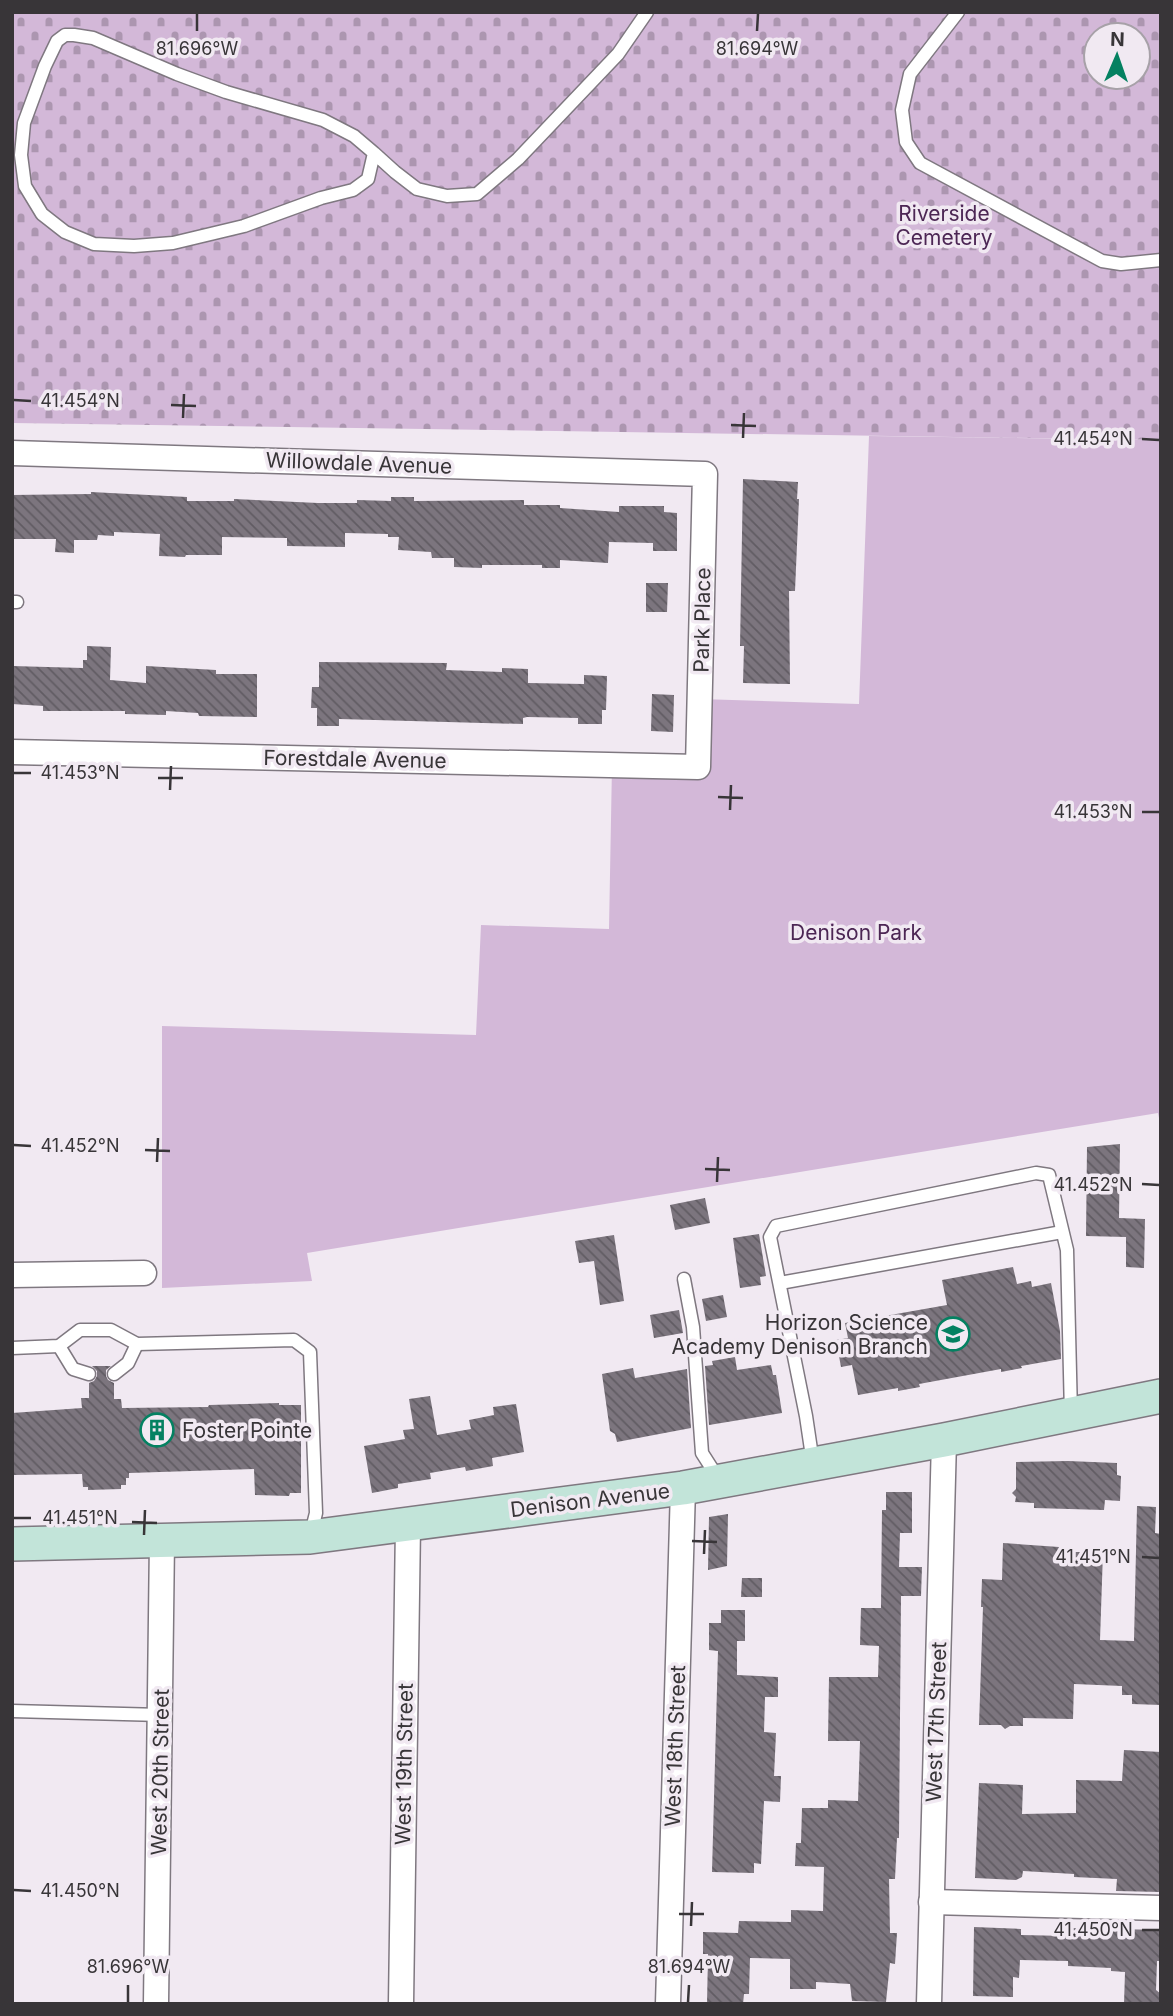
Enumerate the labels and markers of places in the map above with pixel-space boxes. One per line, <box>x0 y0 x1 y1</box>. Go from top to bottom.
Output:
place label: Horizon Science Academy Denison Branch <box>671 1310 928 1359</box>
school or university icon: Horizon Science Academy Denison Branch <box>934 1315 972 1353</box>
building icon: Foster Pointe <box>138 1411 176 1449</box>
place label: Foster Pointe <box>182 1418 312 1443</box>

